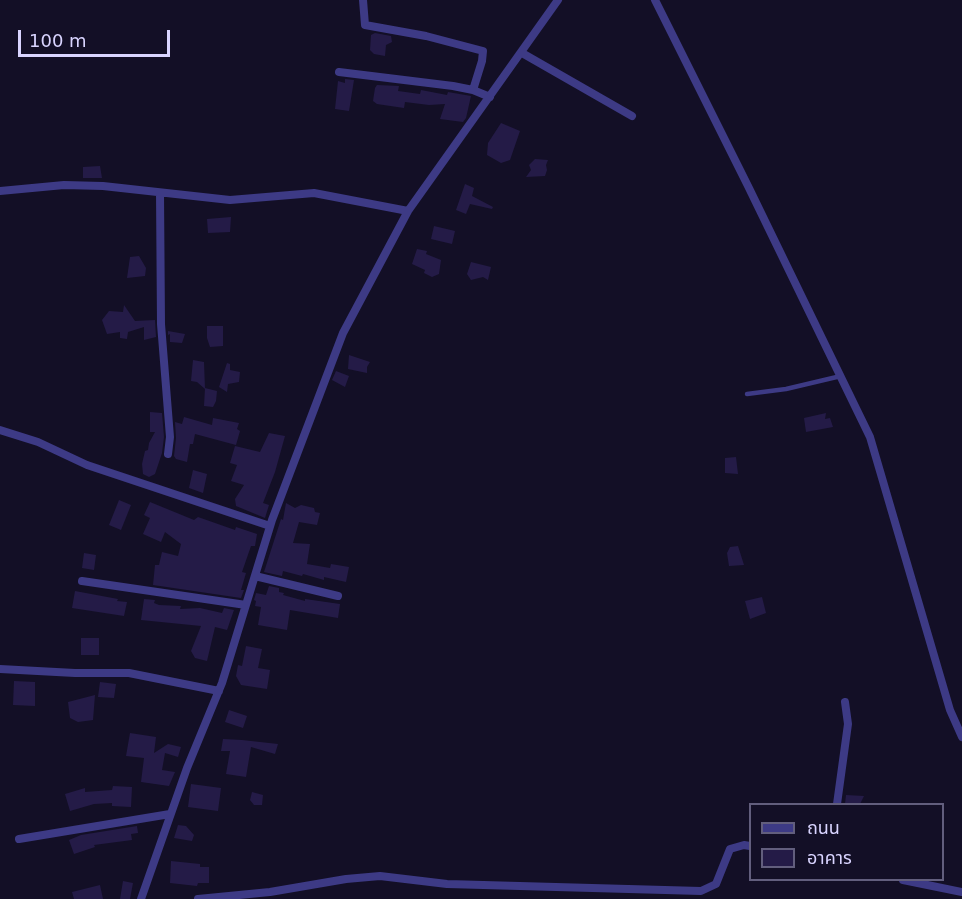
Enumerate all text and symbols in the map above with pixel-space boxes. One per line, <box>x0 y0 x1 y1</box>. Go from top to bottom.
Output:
scale bar <box>21 18 172 56</box>
text: 100 m <box>29 30 87 51</box>
legend <box>749 803 944 881</box>
text: ถนน <box>807 817 840 838</box>
text: อาคาร <box>807 847 852 868</box>

